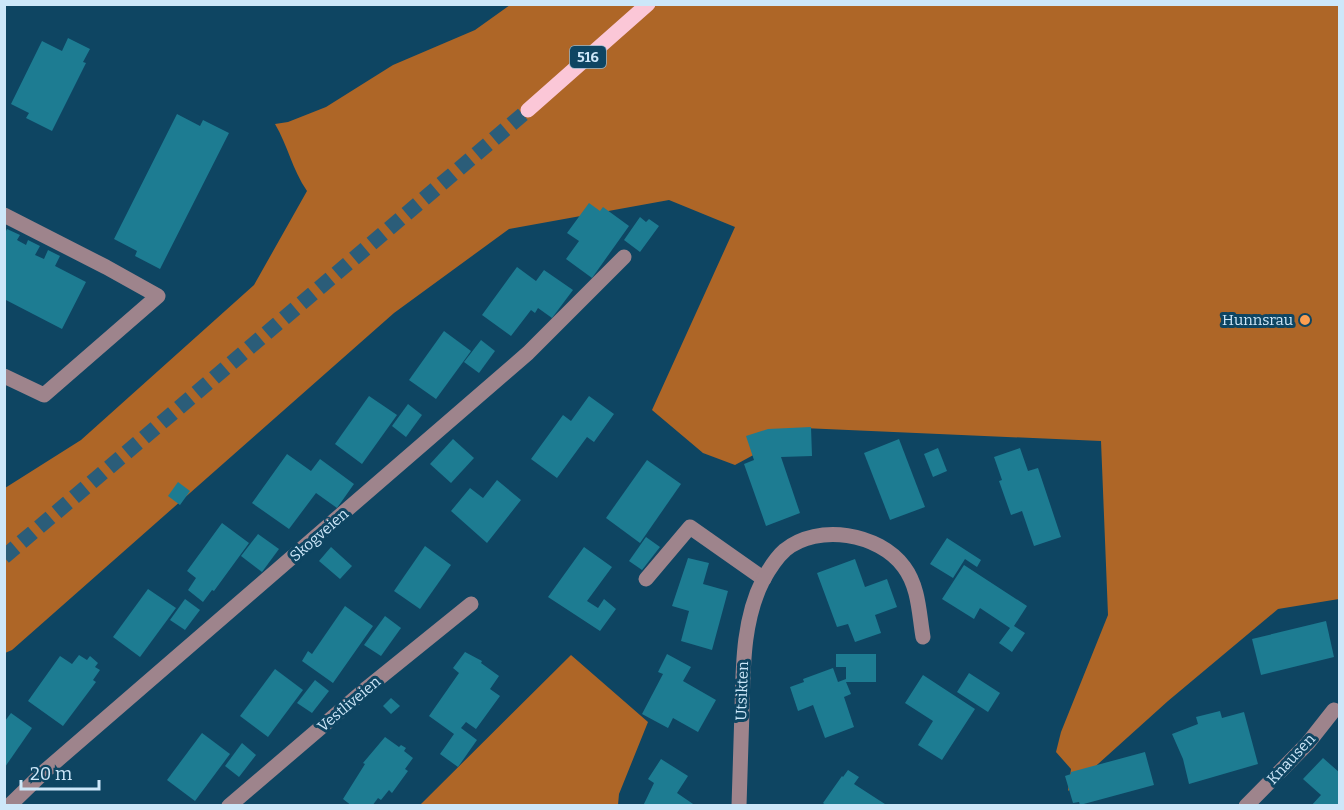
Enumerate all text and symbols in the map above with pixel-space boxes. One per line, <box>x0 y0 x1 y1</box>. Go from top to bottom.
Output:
road number: 516 <box>570 46 606 68</box>
place label: Hunnsrau <box>1222 311 1293 329</box>
marker: Hunnsrau <box>1298 313 1312 327</box>
street label: Skogveien <box>286 504 352 565</box>
street label: Utsikten <box>732 661 752 721</box>
street label: Vestliveien <box>314 672 384 735</box>
street label: Knausen <box>1263 730 1319 788</box>
scale bar <box>21 753 99 791</box>
text: 20 m <box>30 763 72 785</box>

